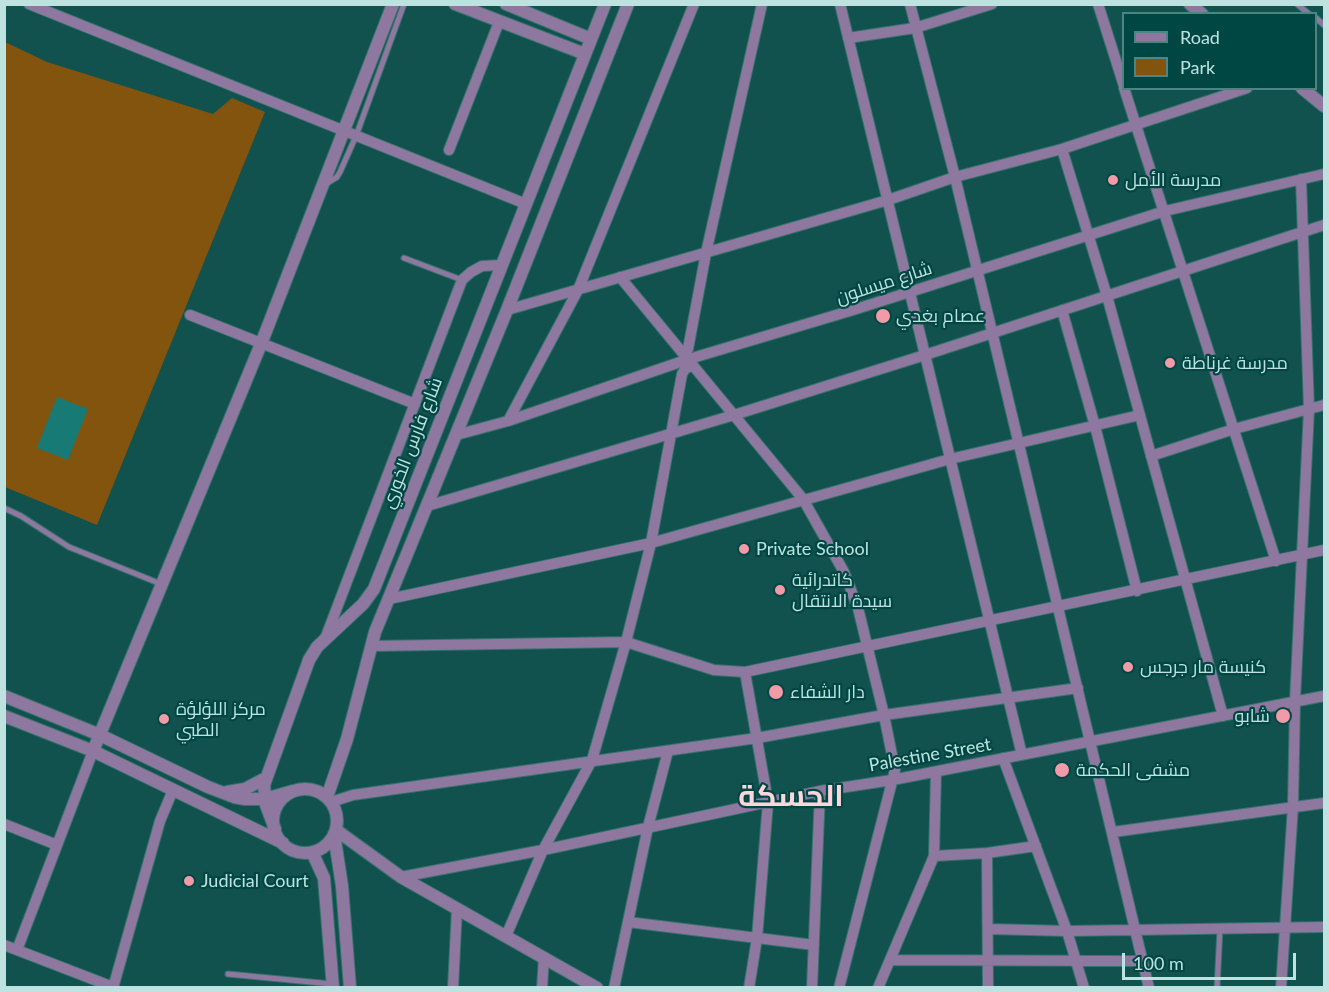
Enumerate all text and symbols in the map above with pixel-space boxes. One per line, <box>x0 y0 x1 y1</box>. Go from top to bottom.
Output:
legend <box>1122 12 1317 90</box>
text: Road <box>1180 26 1220 48</box>
text: Park <box>1180 56 1215 78</box>
place label: مدرسة الأمل <box>1125 169 1221 191</box>
marker: مدرسة الأمل <box>1106 173 1120 187</box>
street label: شارع ميسلون <box>833 257 935 309</box>
place label: عصام بغدي <box>896 305 985 327</box>
marker: عصام بغدي <box>874 307 892 325</box>
place label: مدرسة غرناطة <box>1182 352 1288 374</box>
marker: مدرسة غرناطة <box>1163 356 1177 370</box>
street label: شارع فارس الخوري <box>377 374 447 512</box>
place label: Private School <box>756 538 869 560</box>
marker: Private School <box>737 542 751 556</box>
place label: كاتدرائية سيدة الانتقال <box>792 569 892 612</box>
marker: كاتدرائية سيدة الانتقال <box>773 583 787 597</box>
place label: كنيسة مار جرجس <box>1140 656 1266 678</box>
marker: كنيسة مار جرجس <box>1121 660 1135 674</box>
place label: دار الشفاء <box>790 681 865 703</box>
marker: دار الشفاء <box>767 683 785 701</box>
place label: مركز اللؤلؤة الطبي <box>176 698 266 740</box>
place label: شابو <box>1235 705 1270 727</box>
marker: شابو <box>1274 707 1292 725</box>
marker: مركز اللؤلؤة الطبي <box>157 712 171 726</box>
street label: Palestine Street <box>867 734 993 776</box>
place label: مشفى الحكمة <box>1076 759 1190 781</box>
marker: مشفى الحكمة <box>1053 761 1071 779</box>
district label: الحسكة <box>738 778 844 814</box>
place label: Judicial Court <box>201 870 309 892</box>
marker: Judicial Court <box>182 874 196 888</box>
scale bar <box>1125 941 1299 979</box>
text: 100 m <box>1133 952 1184 974</box>

